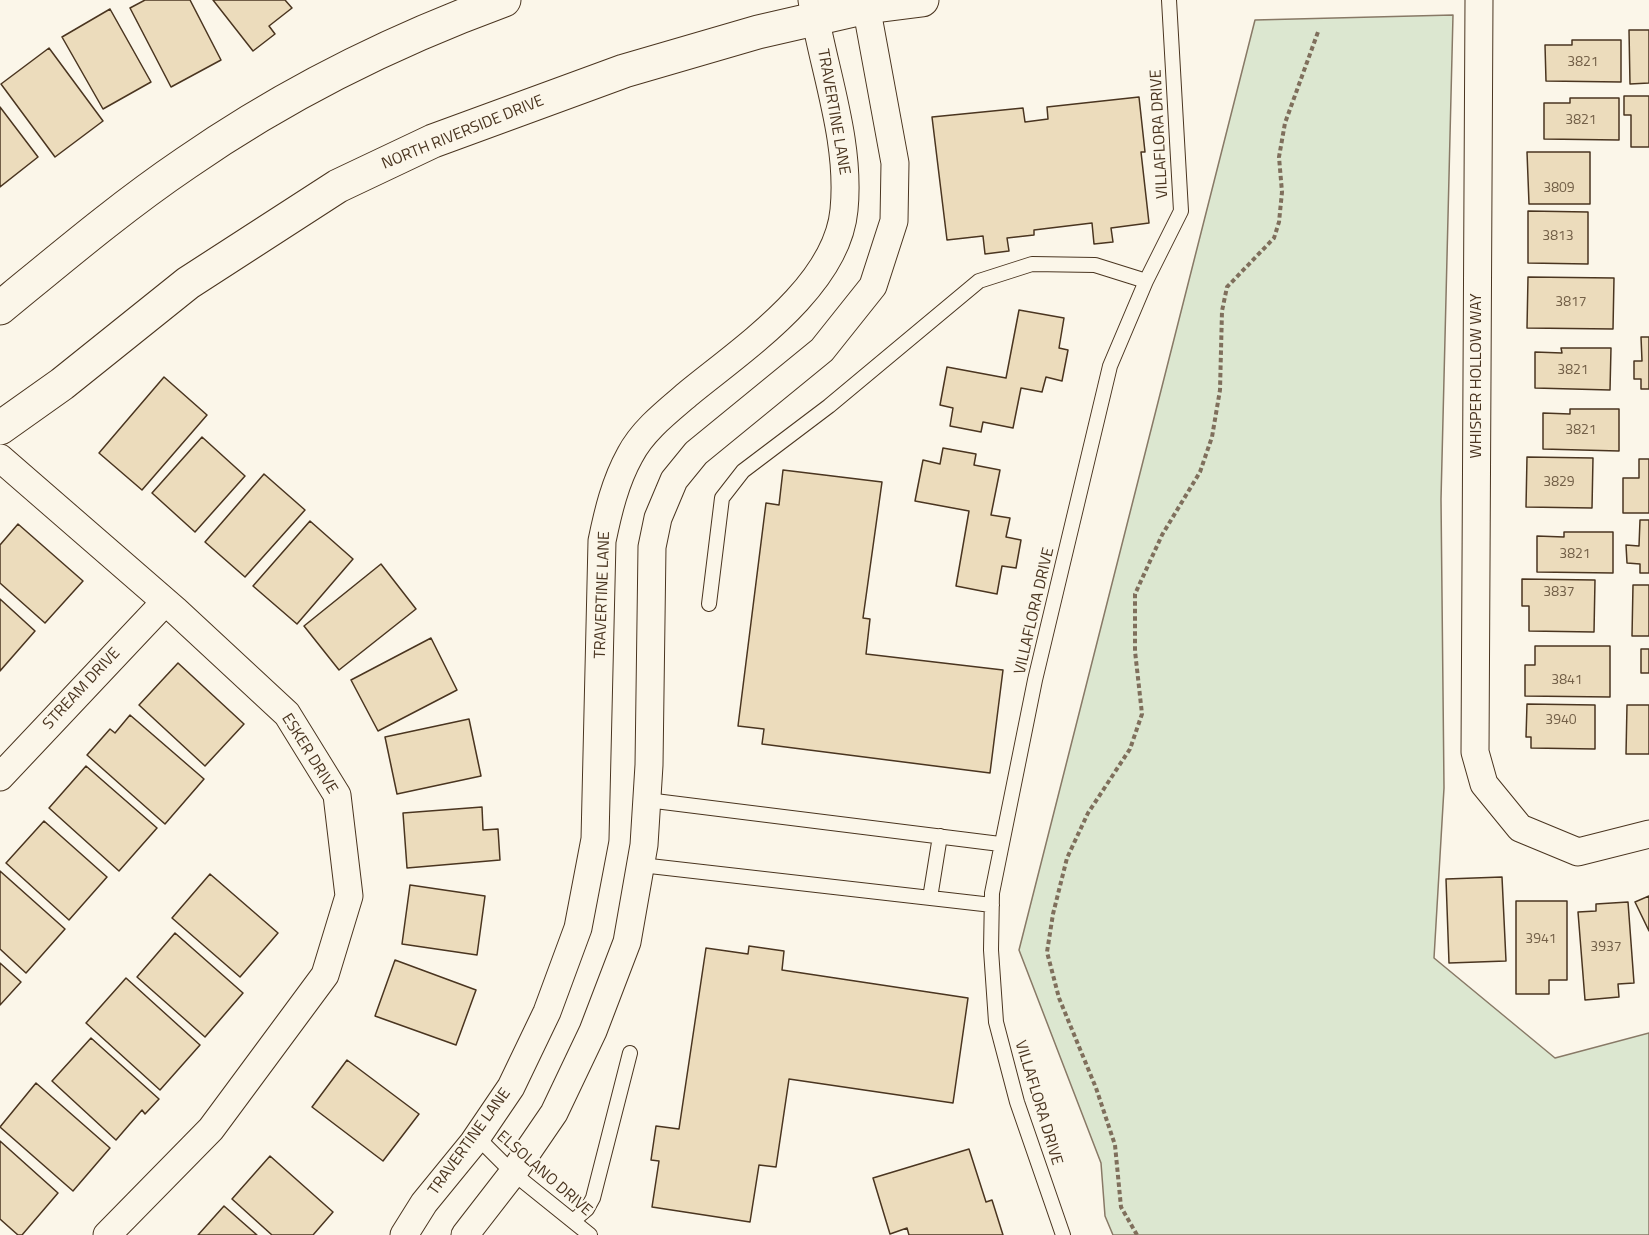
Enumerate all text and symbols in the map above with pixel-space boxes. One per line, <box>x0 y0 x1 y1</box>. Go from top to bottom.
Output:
street label: TRAVERTINE LANE <box>812 48 854 176</box>
house number: 3821 <box>1567 55 1599 71</box>
street label: VILLAFLORA DRIVE <box>1147 69 1173 199</box>
street label: NORTH RIVERSIDE DRIVE <box>379 92 547 174</box>
house number: 3821 <box>1565 113 1597 129</box>
house number: 3809 <box>1543 181 1575 197</box>
house number: 3813 <box>1542 229 1574 245</box>
street label: WHISPER HOLLOW WAY <box>1467 293 1487 459</box>
house number: 3817 <box>1555 295 1587 311</box>
house number: 3821 <box>1557 363 1589 379</box>
house number: 3821 <box>1565 423 1597 439</box>
house number: 3829 <box>1543 475 1575 491</box>
street label: TRAVERTINE LANE <box>591 531 615 659</box>
street label: VILLAFLORA DRIVE <box>1011 546 1059 676</box>
house number: 3821 <box>1559 547 1591 563</box>
house number: 3837 <box>1543 585 1575 601</box>
street label: STREAM DRIVE <box>39 644 125 734</box>
house number: 3841 <box>1551 673 1583 689</box>
street label: ESKER DRIVE <box>277 710 341 798</box>
house number: 3940 <box>1545 713 1577 729</box>
house number: 3941 <box>1525 932 1557 948</box>
house number: 3937 <box>1590 940 1622 956</box>
street label: VILLAFLORA DRIVE <box>1010 1038 1066 1168</box>
street label: TRAVERTINE LANE <box>425 1085 515 1199</box>
street label: ELSOLANO DRIVE <box>492 1127 596 1221</box>

